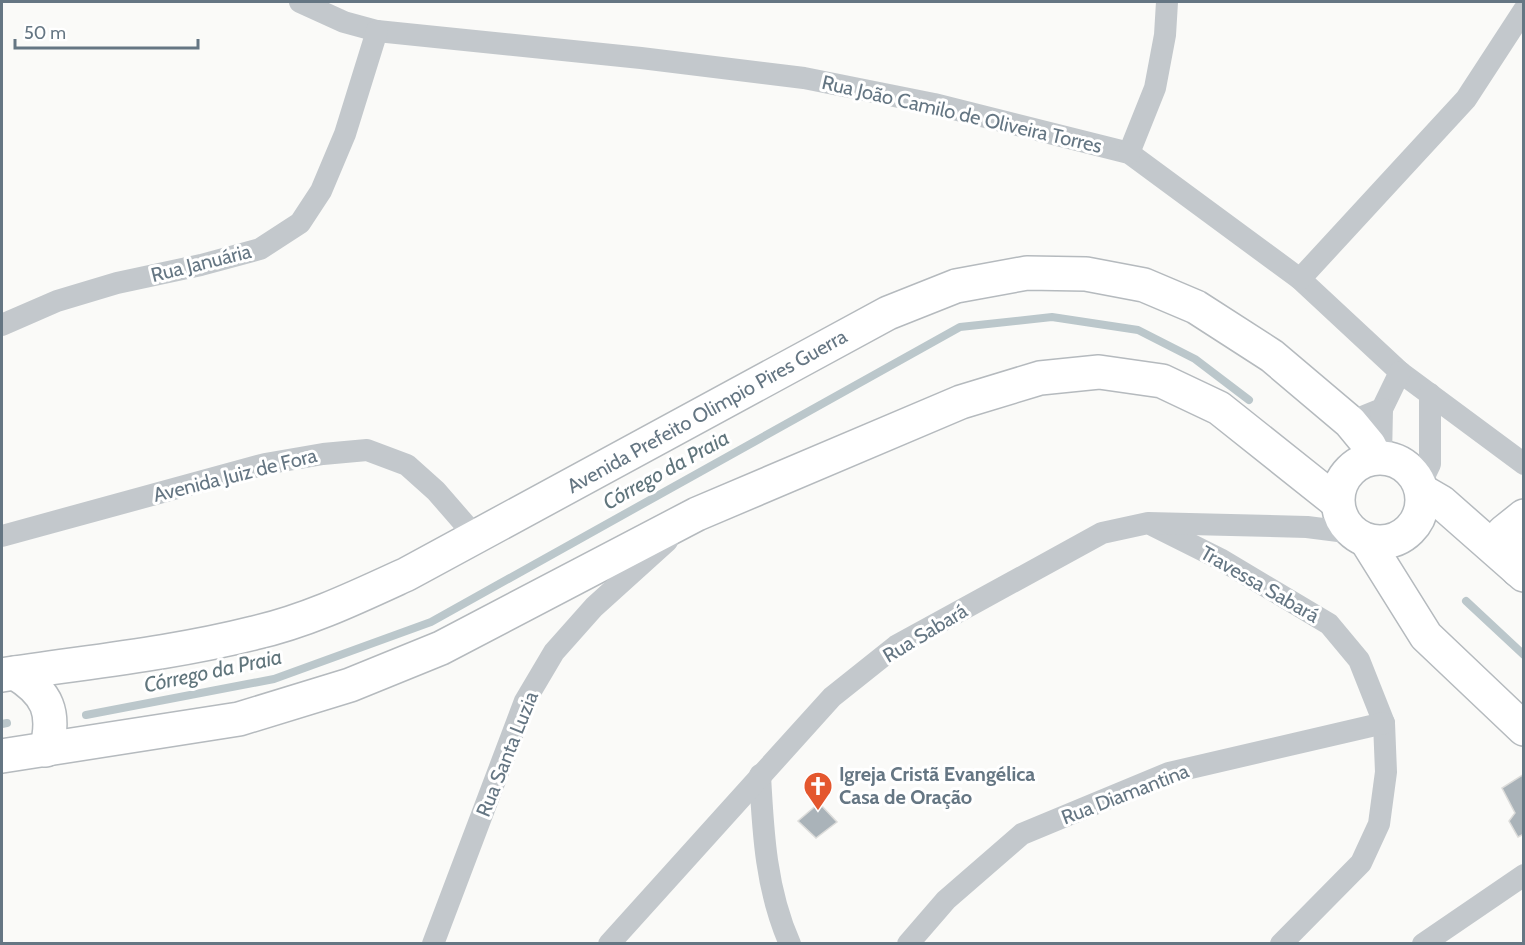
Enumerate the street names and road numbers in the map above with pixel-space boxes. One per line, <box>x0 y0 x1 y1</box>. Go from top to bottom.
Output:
street label: Rua João Camilo de Oliveira Torres <box>820 70 1104 158</box>
street label: Rua Januária <box>148 239 254 287</box>
street label: Avenida Prefeito Olimpio Pires Guerra <box>563 324 851 498</box>
street label: Avenida Juiz de Fora <box>151 443 320 507</box>
street label: Travessa Sabará <box>1197 540 1324 628</box>
street label: Rua Sabará <box>878 598 972 668</box>
street label: Rua Santa Luzia <box>471 687 543 820</box>
street label: Rua Diamantina <box>1058 759 1192 829</box>

